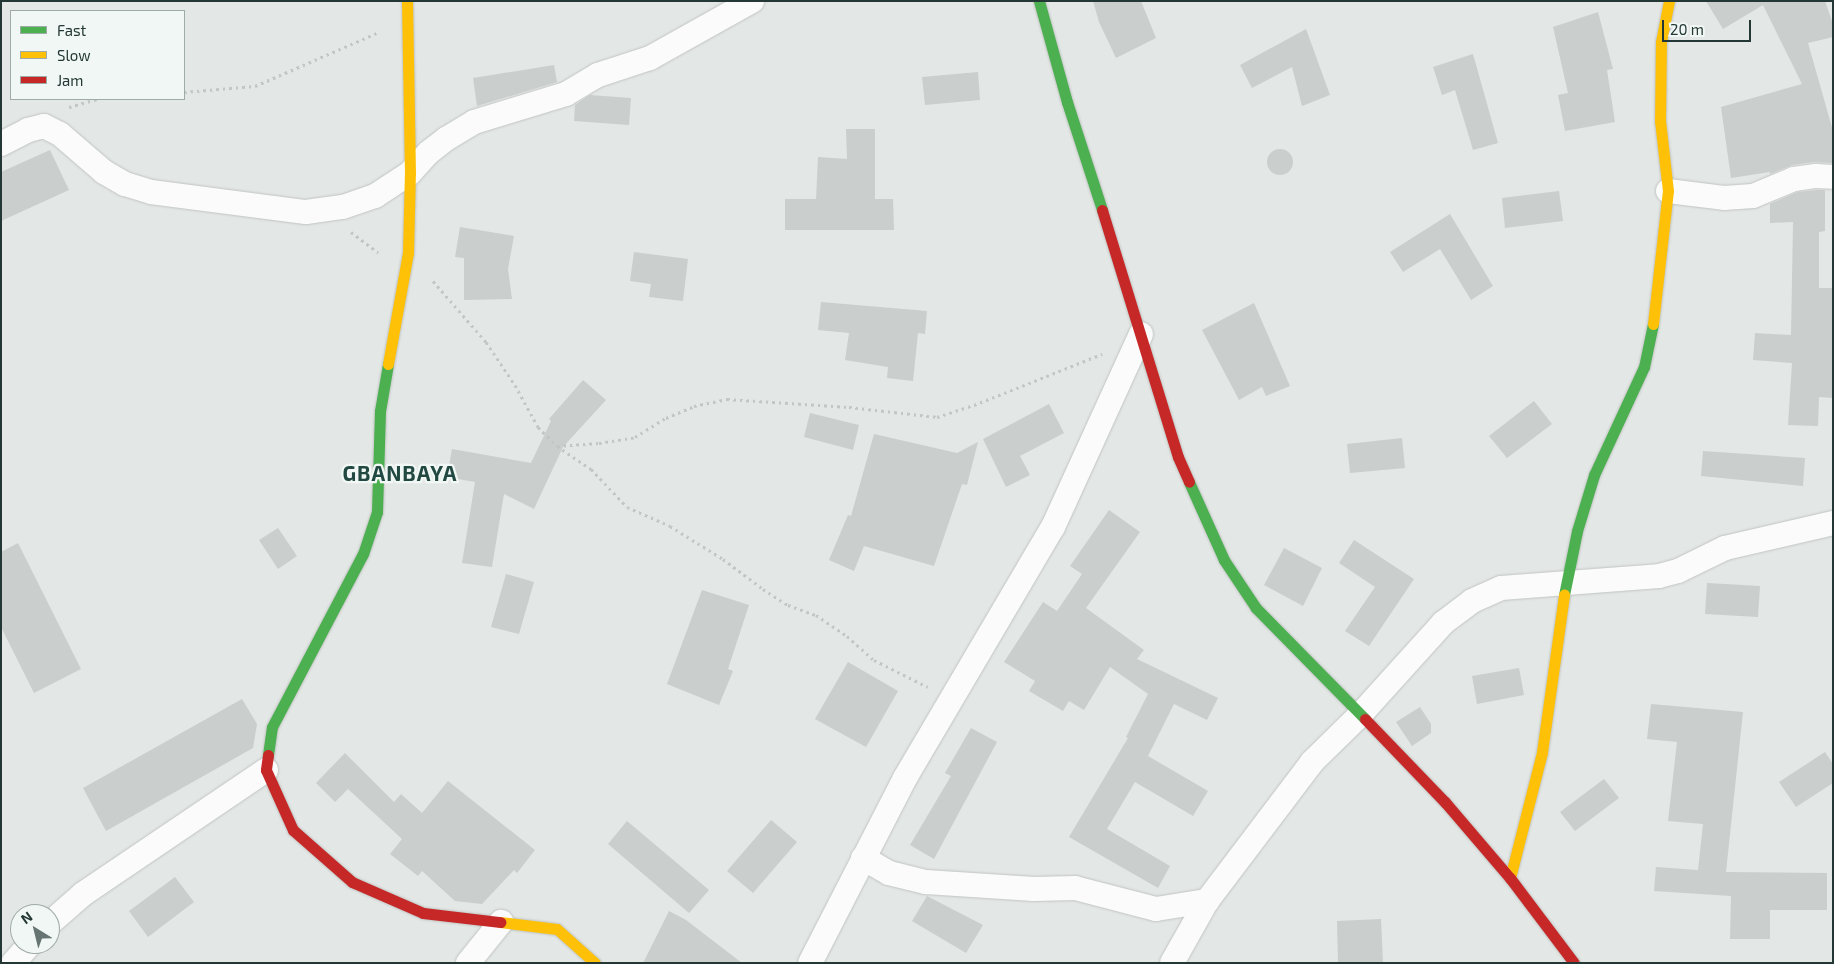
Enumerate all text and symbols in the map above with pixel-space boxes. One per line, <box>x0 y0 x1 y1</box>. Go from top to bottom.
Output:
legend <box>10 10 185 100</box>
scale bar <box>1664 10 1753 42</box>
text: 20 m <box>1670 20 1704 38</box>
text: Fast <box>57 21 86 39</box>
text: Slow <box>57 46 91 64</box>
text: Jam <box>57 71 83 89</box>
district label: GBANBAYA <box>341 460 459 486</box>
north arrow <box>10 904 60 954</box>
text: N <box>17 907 36 927</box>

